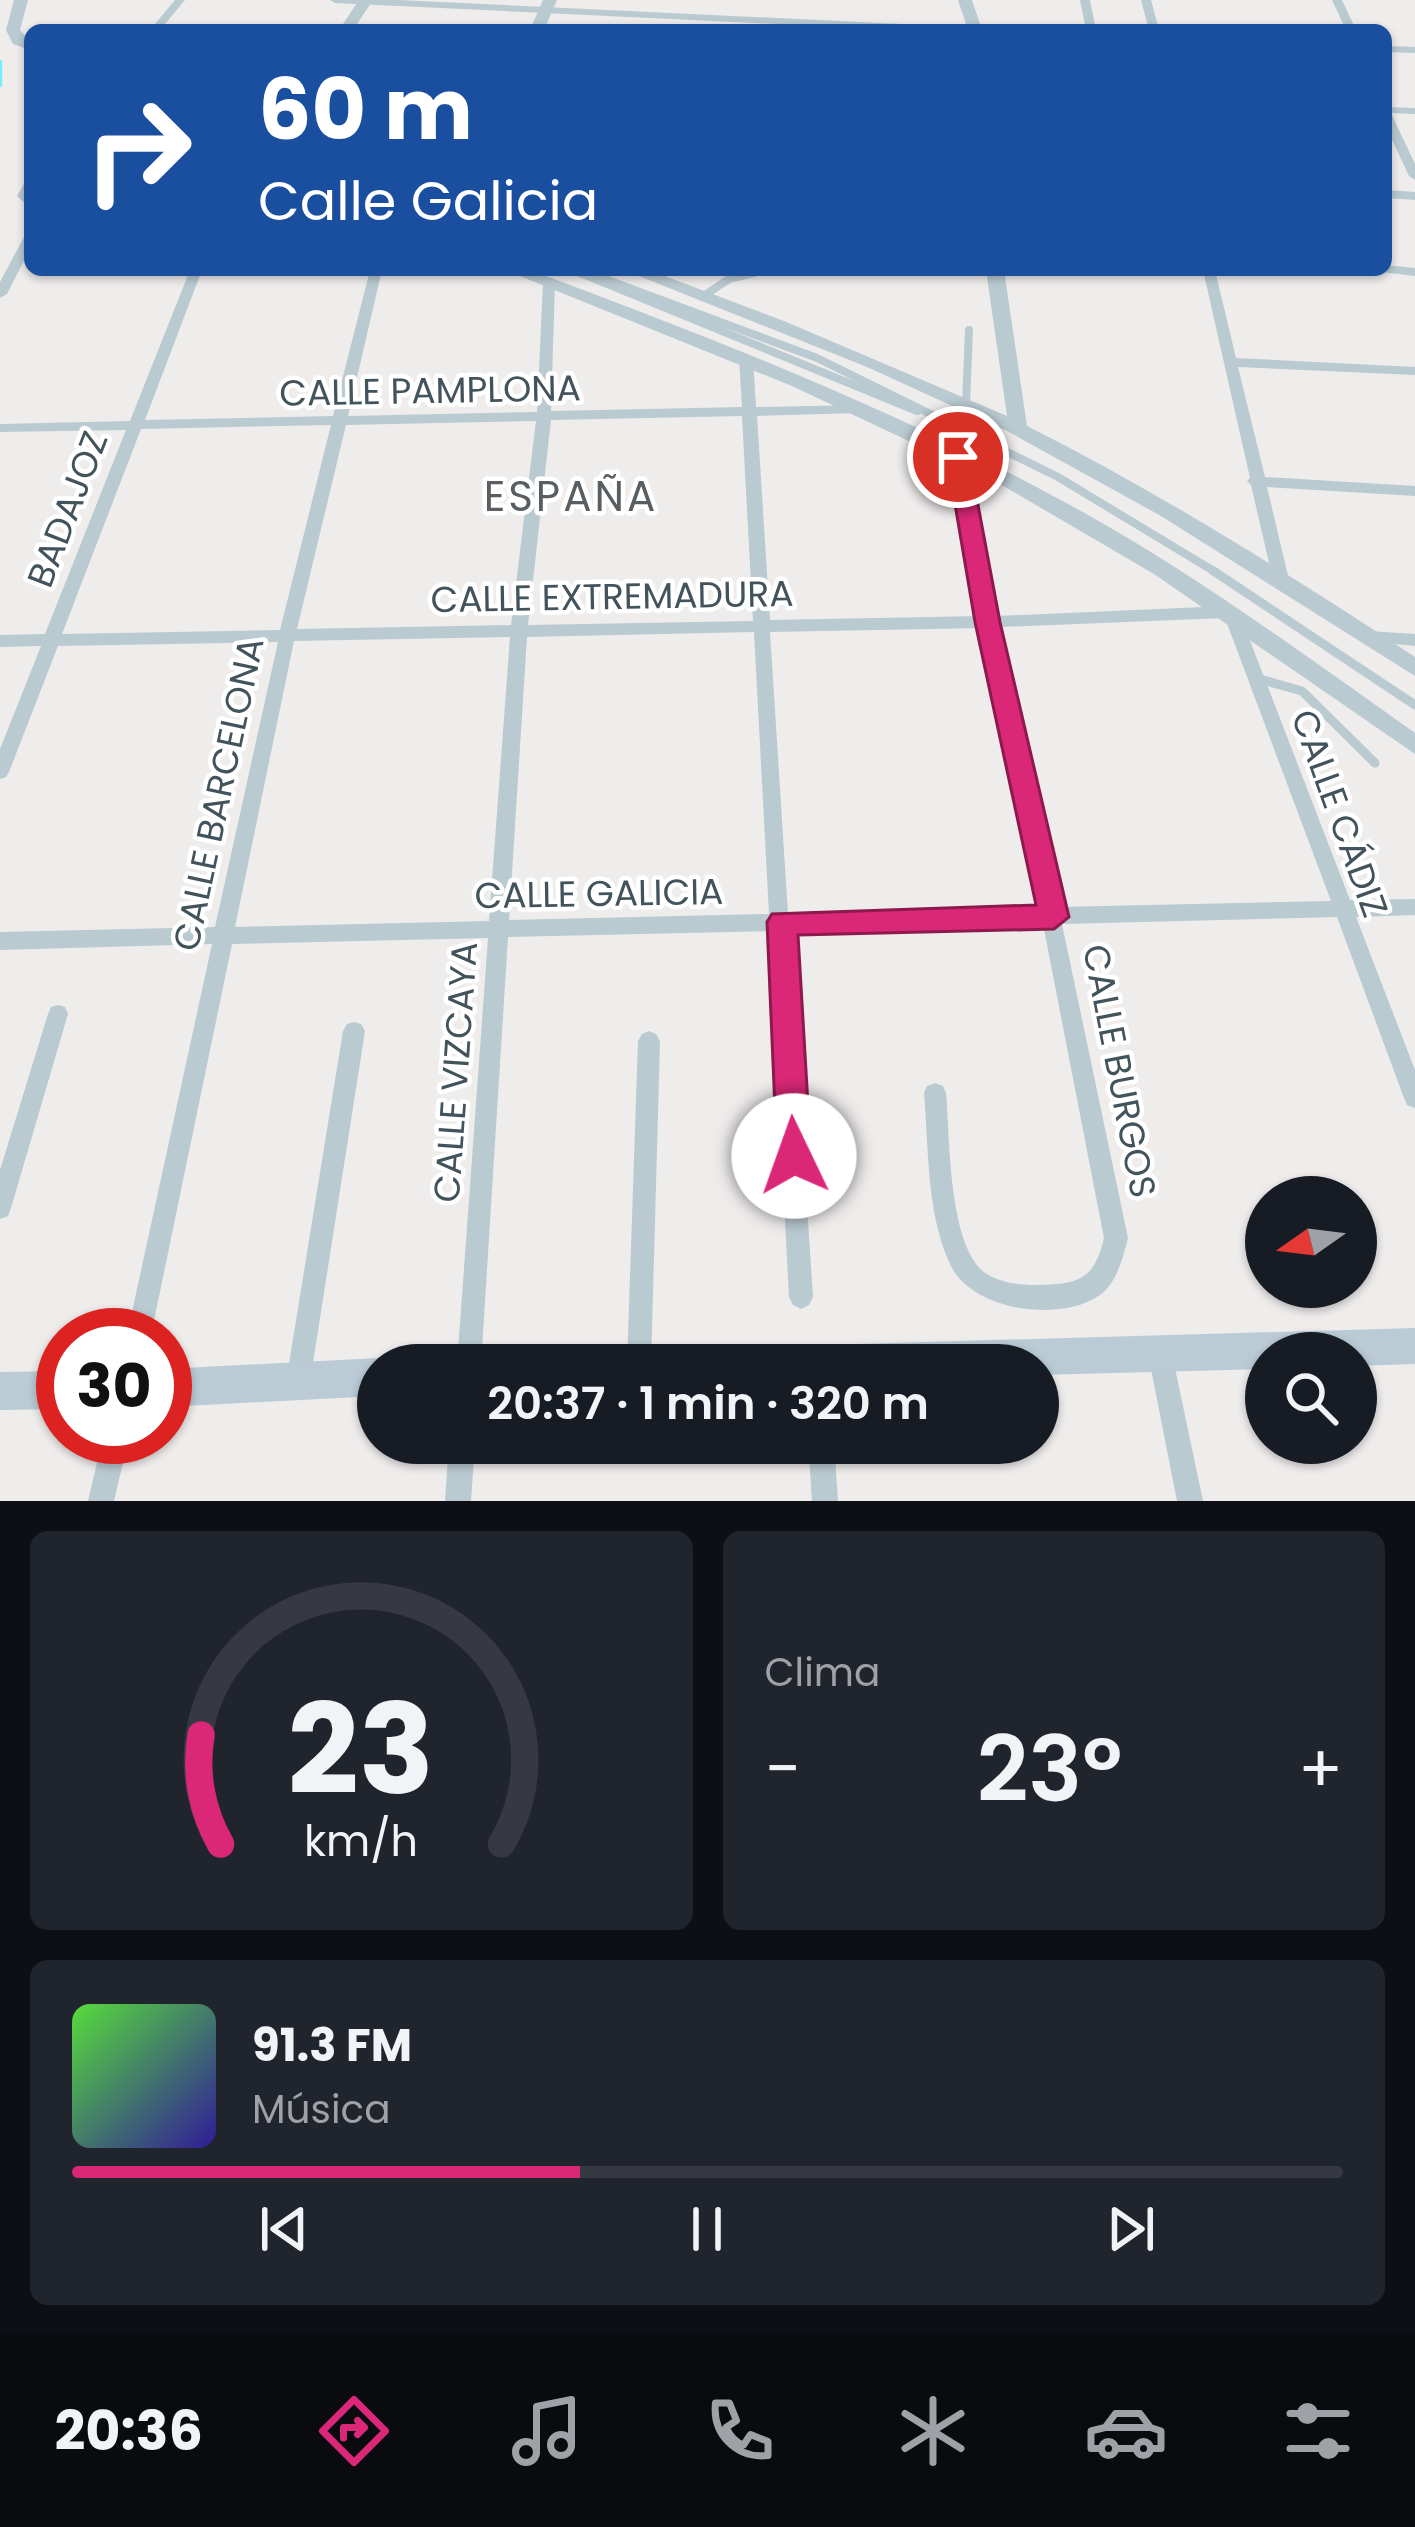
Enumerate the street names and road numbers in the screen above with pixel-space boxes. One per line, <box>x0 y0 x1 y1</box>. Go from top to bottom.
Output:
street label: CALLE PAMPLONA <box>279 362 581 419</box>
street label: BADAJOZ <box>14 424 120 594</box>
street label: CALLE EXTREMADURA <box>430 568 794 625</box>
street label: CALLE BARCELONA <box>160 633 277 955</box>
street label: CALLE CÁDIZ <box>1278 702 1401 924</box>
street label: CALLE GALICIA <box>474 866 724 921</box>
street label: CALLE VIZCAYA <box>421 940 490 1204</box>
street label: CALLE BURGOS <box>1070 940 1169 1202</box>

